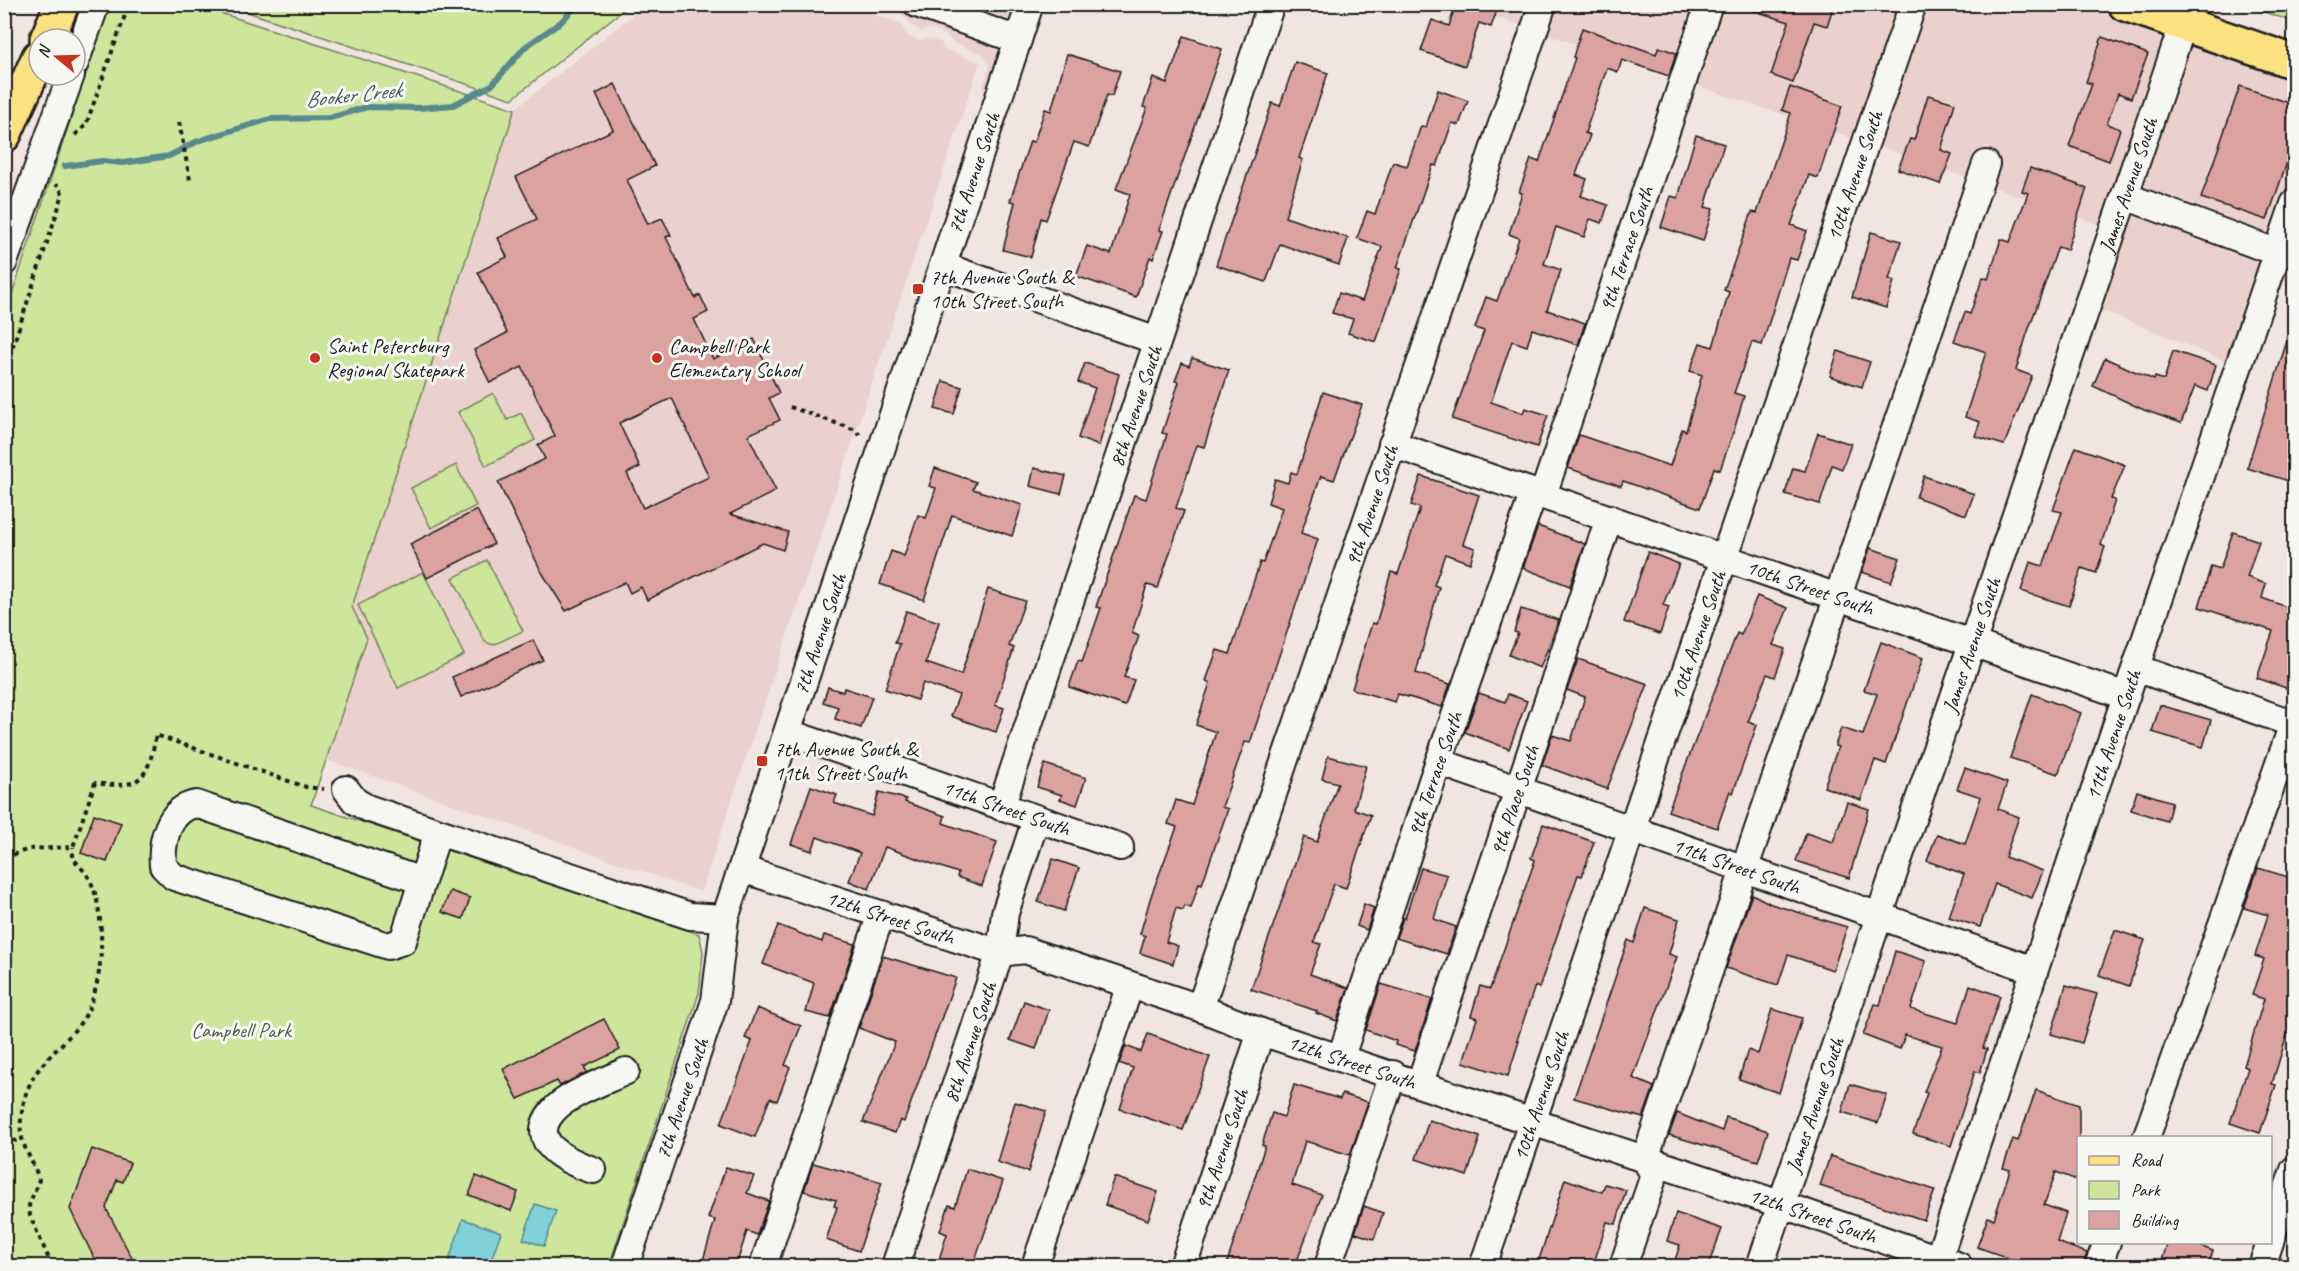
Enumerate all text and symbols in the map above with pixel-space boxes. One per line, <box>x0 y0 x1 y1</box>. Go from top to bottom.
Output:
north arrow <box>27 27 87 87</box>
text: N <box>33 42 56 60</box>
water label: Booker Creek <box>304 76 406 114</box>
street label: 10th Avenue South <box>1820 106 1889 244</box>
street label: 7th Avenue South <box>941 107 1006 237</box>
street label: James Avenue South <box>2093 113 2164 257</box>
street label: 9th Terrace South <box>1593 182 1660 315</box>
place label: 7th Avenue South & 10th Street South <box>930 264 1075 314</box>
marker: 7th Avenue South & 10th Street South <box>911 282 925 296</box>
place label: Saint Petersburg Regional Skatepark <box>327 333 465 383</box>
place label: Campbell Park Elementary School <box>669 333 804 383</box>
street label: 8th Avenue South <box>1103 341 1169 470</box>
marker: Saint Petersburg Regional Skatepark <box>308 351 322 365</box>
marker: Campbell Park Elementary School <box>650 351 664 365</box>
street label: 9th Avenue South <box>1339 440 1405 569</box>
street label: 10th Street South <box>1743 554 1878 622</box>
street label: 10th Avenue South <box>1664 566 1732 704</box>
street label: 7th Avenue South <box>788 569 853 698</box>
street label: James Avenue South <box>1936 573 2007 717</box>
street label: 11th Avenue South <box>2079 665 2148 803</box>
street label: 9th Terrace South <box>1402 707 1469 840</box>
place label: 7th Avenue South & 11th Street South <box>774 736 919 786</box>
street label: 9th Place South <box>1484 741 1545 859</box>
marker: 7th Avenue South & 11th Street South <box>755 754 769 768</box>
street label: 11th Street South <box>939 774 1075 842</box>
street label: 11th Street South <box>1669 832 1805 901</box>
street label: 12th Street South <box>823 884 959 951</box>
street label: 8th Avenue South <box>938 977 1003 1106</box>
park label: Campbell Park <box>191 1017 293 1043</box>
street label: 10th Avenue South <box>1507 1026 1576 1164</box>
street label: 12th Street South <box>1284 1029 1420 1096</box>
street label: 7th Avenue South <box>649 1033 715 1162</box>
street label: James Avenue South <box>1779 1033 1850 1177</box>
street label: 9th Avenue South <box>1190 1084 1255 1213</box>
legend <box>2077 1136 2272 1244</box>
text: Road <box>2131 1149 2164 1171</box>
text: Park <box>2131 1179 2161 1201</box>
street label: 12th Street South <box>1746 1182 1881 1250</box>
text: Building <box>2131 1209 2180 1231</box>

